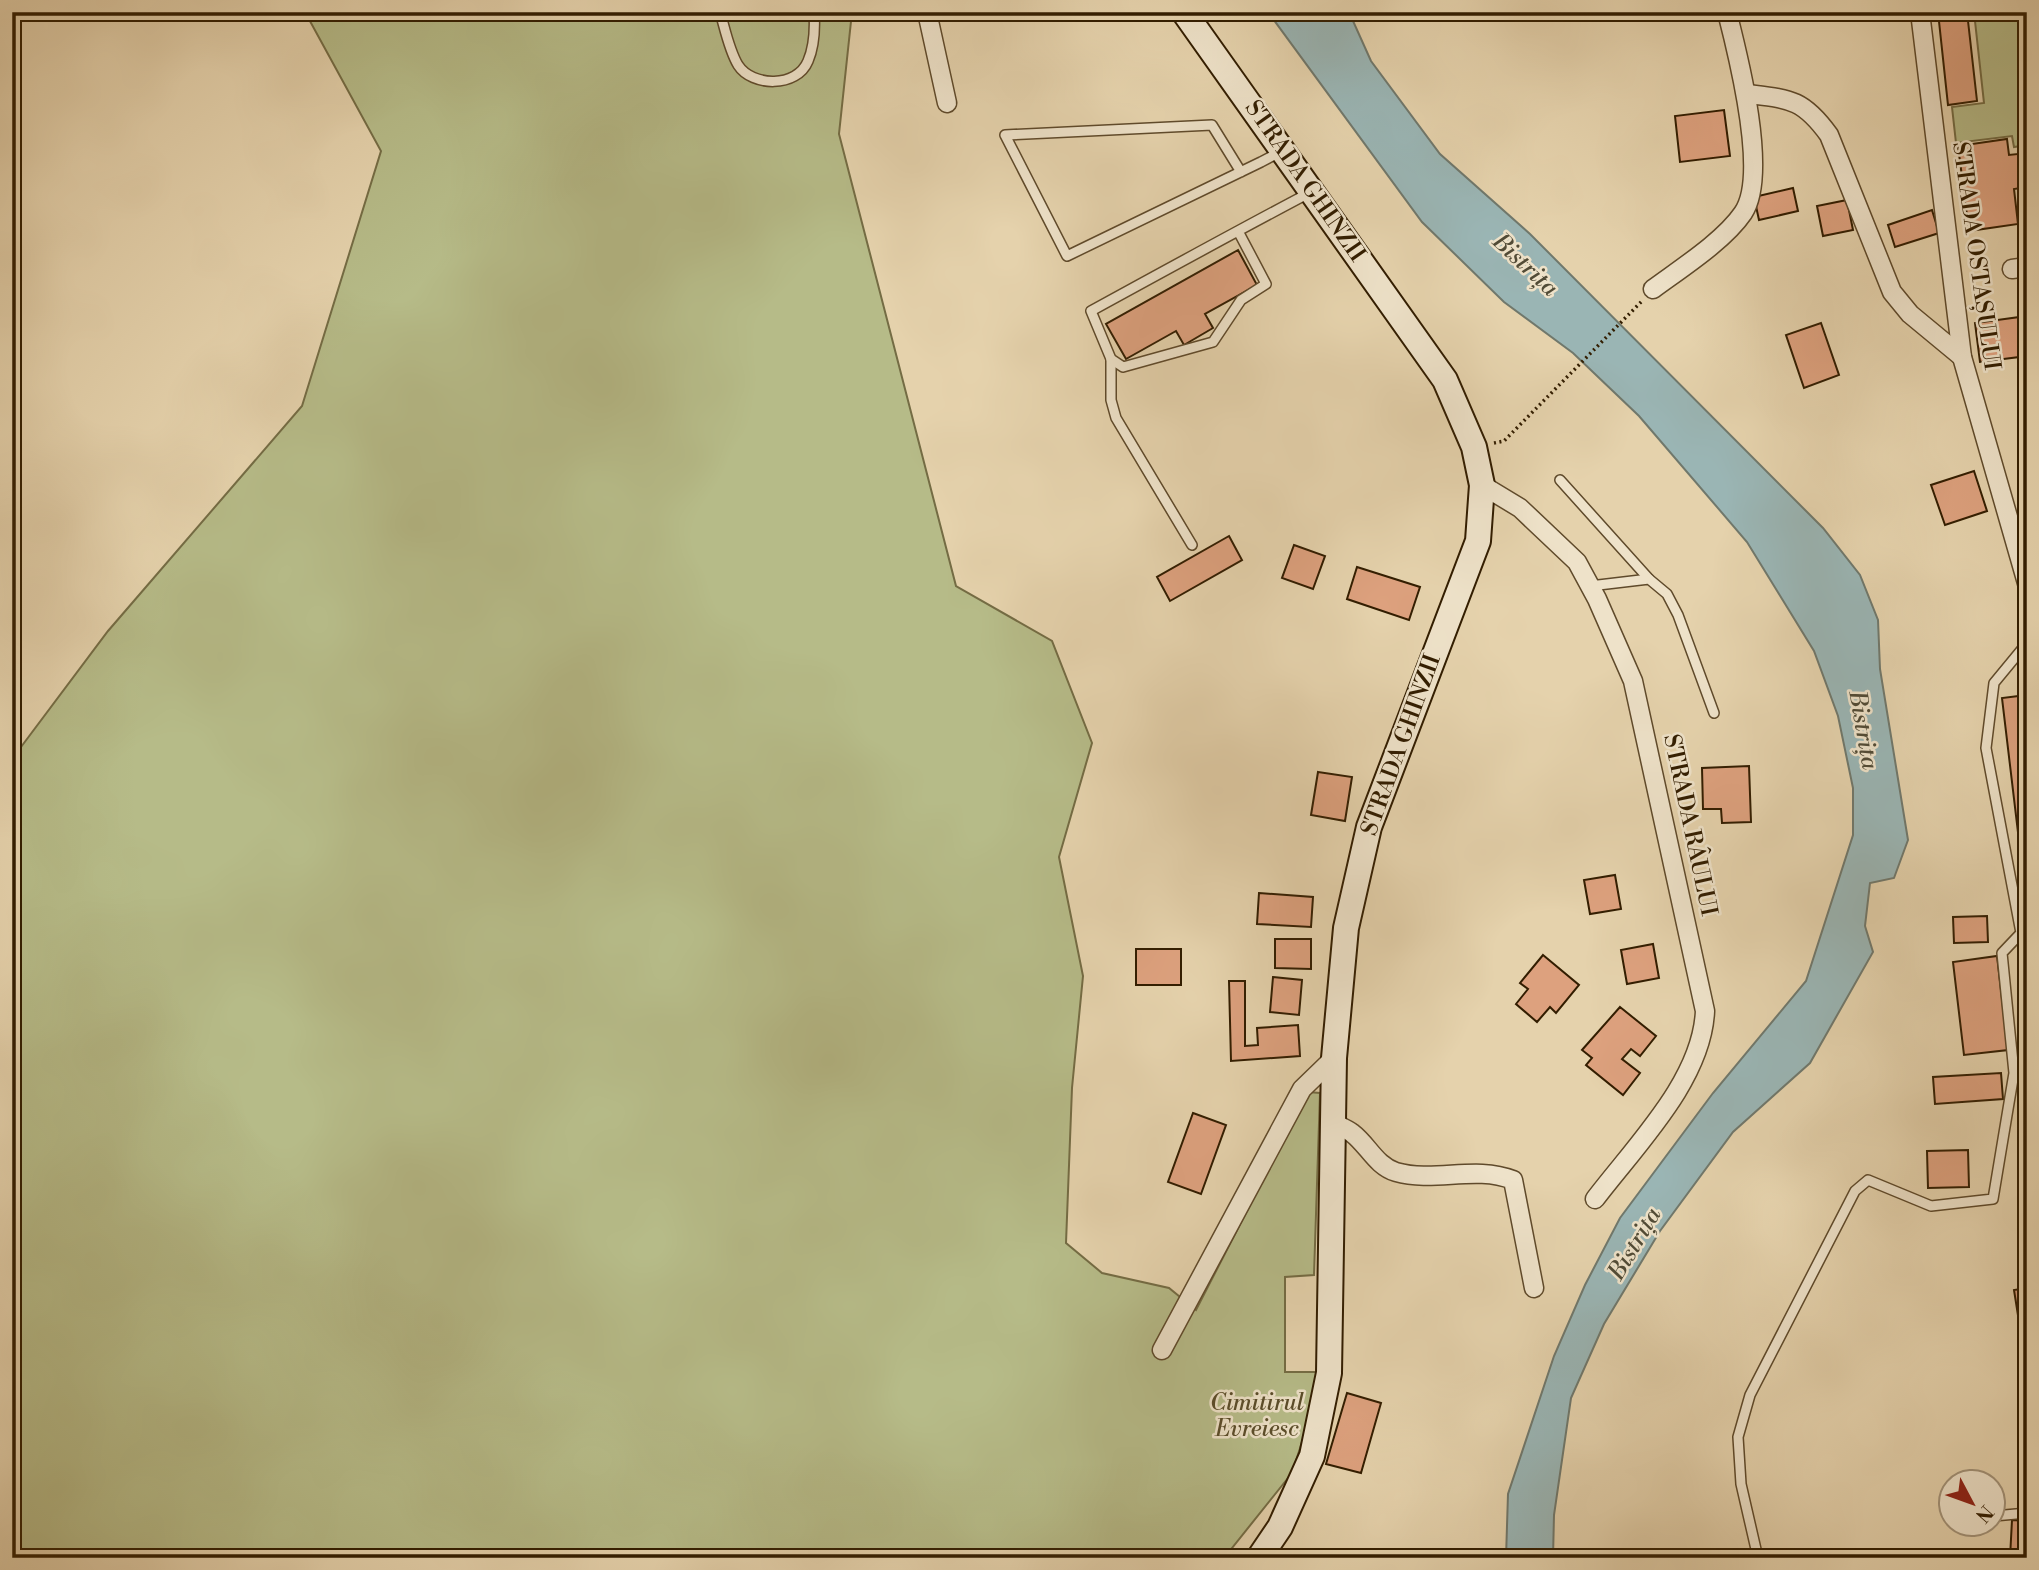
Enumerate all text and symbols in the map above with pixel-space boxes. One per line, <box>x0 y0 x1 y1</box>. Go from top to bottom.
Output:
street label: STRADA GHINZII <box>1239 95 1371 267</box>
street label: STRADA OSTAȘULUI <box>1946 140 2006 372</box>
water label: Bistrița <box>1485 226 1565 304</box>
street label: STRADA GHINZII <box>1355 650 1447 839</box>
water label: Bistrița <box>1841 687 1885 772</box>
street label: STRADA RÂULUI <box>1657 731 1725 919</box>
water label: Bistrița <box>1601 1202 1669 1287</box>
park label: Cimitirul Evreiesc <box>1210 1389 1305 1443</box>
north arrow <box>1938 1468 2008 1538</box>
text: N <box>1970 1500 1998 1527</box>

